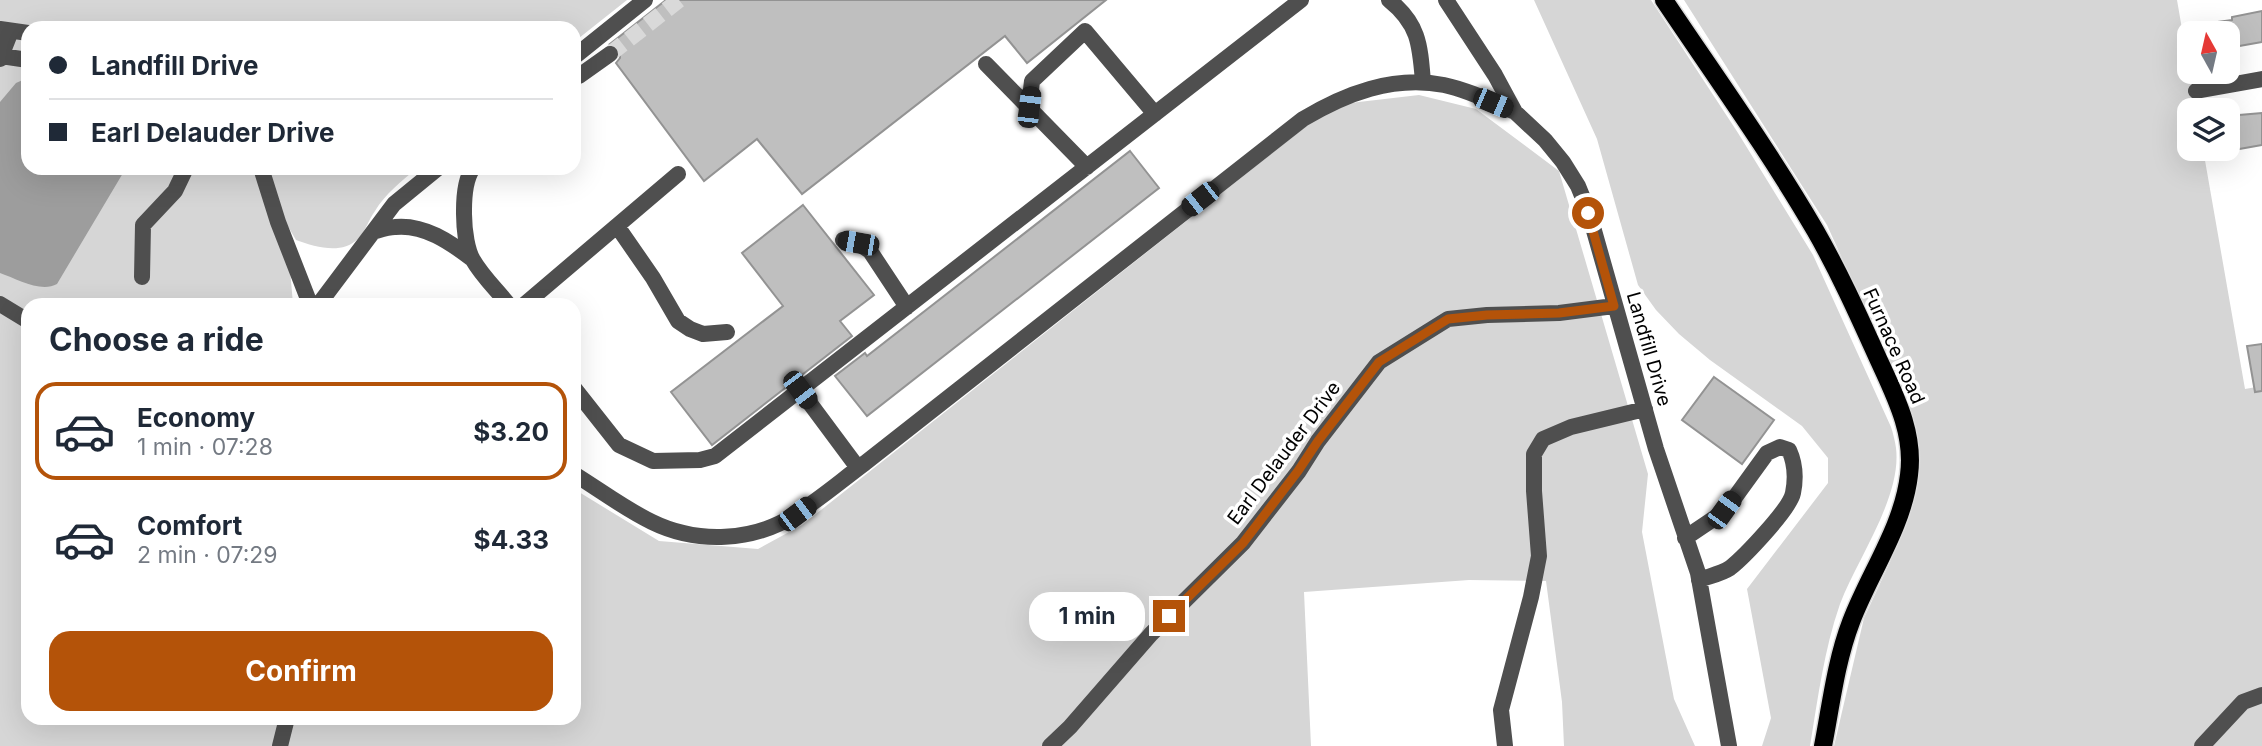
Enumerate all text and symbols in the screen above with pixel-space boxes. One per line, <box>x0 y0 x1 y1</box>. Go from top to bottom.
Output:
north arrow <box>2177 21 2240 84</box>
map controls <box>2177 21 2240 161</box>
text: Landfill Drive <box>91 50 258 81</box>
car <box>1017 85 1042 129</box>
car <box>1470 85 1517 121</box>
button: layers <box>2177 98 2240 161</box>
text: Earl Delauder Drive <box>91 117 335 148</box>
car <box>1177 178 1224 220</box>
route start <box>1572 197 1604 229</box>
car <box>836 229 881 257</box>
street label: Furnace Road <box>1858 285 1930 407</box>
street label: Landfill Drive <box>1622 289 1676 409</box>
text: Choose a ride <box>49 320 264 359</box>
car <box>779 367 822 413</box>
street label: Earl Delauder Drive <box>1223 377 1345 529</box>
icon: car <box>53 400 116 463</box>
text: Economy <box>137 402 255 433</box>
text: $3.20 <box>473 416 549 447</box>
text: 1 min · 07:28 <box>137 433 273 461</box>
car <box>1704 487 1745 533</box>
car <box>774 493 821 535</box>
icon: car <box>53 508 116 571</box>
text: Comfort <box>137 510 242 541</box>
text: $4.33 <box>474 524 549 555</box>
text: 2 min · 07:29 <box>137 541 278 569</box>
callout: 1 min <box>1029 592 1144 640</box>
route end <box>1153 600 1185 632</box>
text: 1 min <box>1059 602 1115 630</box>
button: Confirm <box>49 631 553 711</box>

